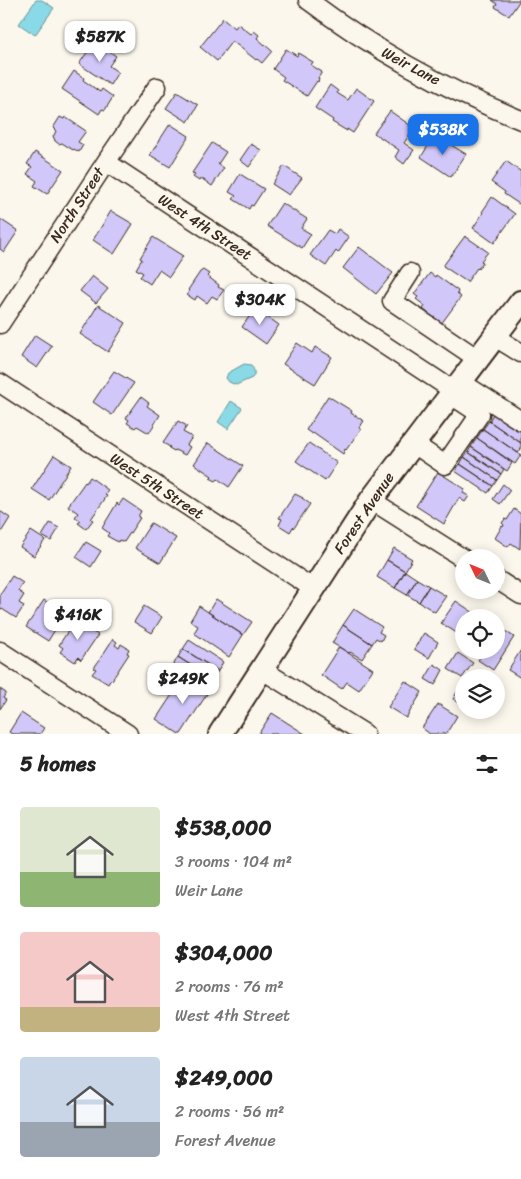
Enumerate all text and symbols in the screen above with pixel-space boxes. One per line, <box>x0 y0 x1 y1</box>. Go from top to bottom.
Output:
pin: $587K <box>65 20 135 63</box>
text: $587K <box>75 22 125 51</box>
street label: Weir Lane <box>377 40 445 93</box>
pin: $538K <box>408 114 478 156</box>
text: $538K <box>419 115 467 144</box>
street label: North Street <box>43 161 112 248</box>
street label: West 4th Street <box>153 187 258 268</box>
pin: $304K <box>225 284 295 326</box>
text: $304K <box>235 285 285 314</box>
street label: West 5th Street <box>105 446 210 526</box>
street label: Forest Avenue <box>327 466 401 559</box>
north arrow <box>455 549 505 599</box>
map controls <box>455 549 505 719</box>
pin: $416K <box>43 598 113 641</box>
text: $416K <box>55 600 101 629</box>
button: locate <box>455 609 505 659</box>
pin: $249K <box>148 662 218 705</box>
text: $249K <box>158 664 208 693</box>
button: layers <box>455 669 505 719</box>
text: 5 homes <box>20 745 96 783</box>
icon: filters <box>473 750 501 778</box>
text: $538,000 <box>175 809 272 847</box>
icon: home <box>60 827 120 887</box>
text: 3 rooms · 104 m² <box>175 847 292 876</box>
text: Weir Lane <box>175 876 243 905</box>
text: $304,000 <box>175 934 273 972</box>
icon: home <box>60 952 120 1012</box>
text: 2 rooms · 76 m² <box>175 972 284 1001</box>
text: West 4th Street <box>175 1001 290 1030</box>
text: $249,000 <box>175 1059 273 1097</box>
icon: home <box>60 1077 120 1137</box>
text: 2 rooms · 56 m² <box>175 1097 284 1126</box>
text: Forest Avenue <box>175 1126 276 1155</box>

